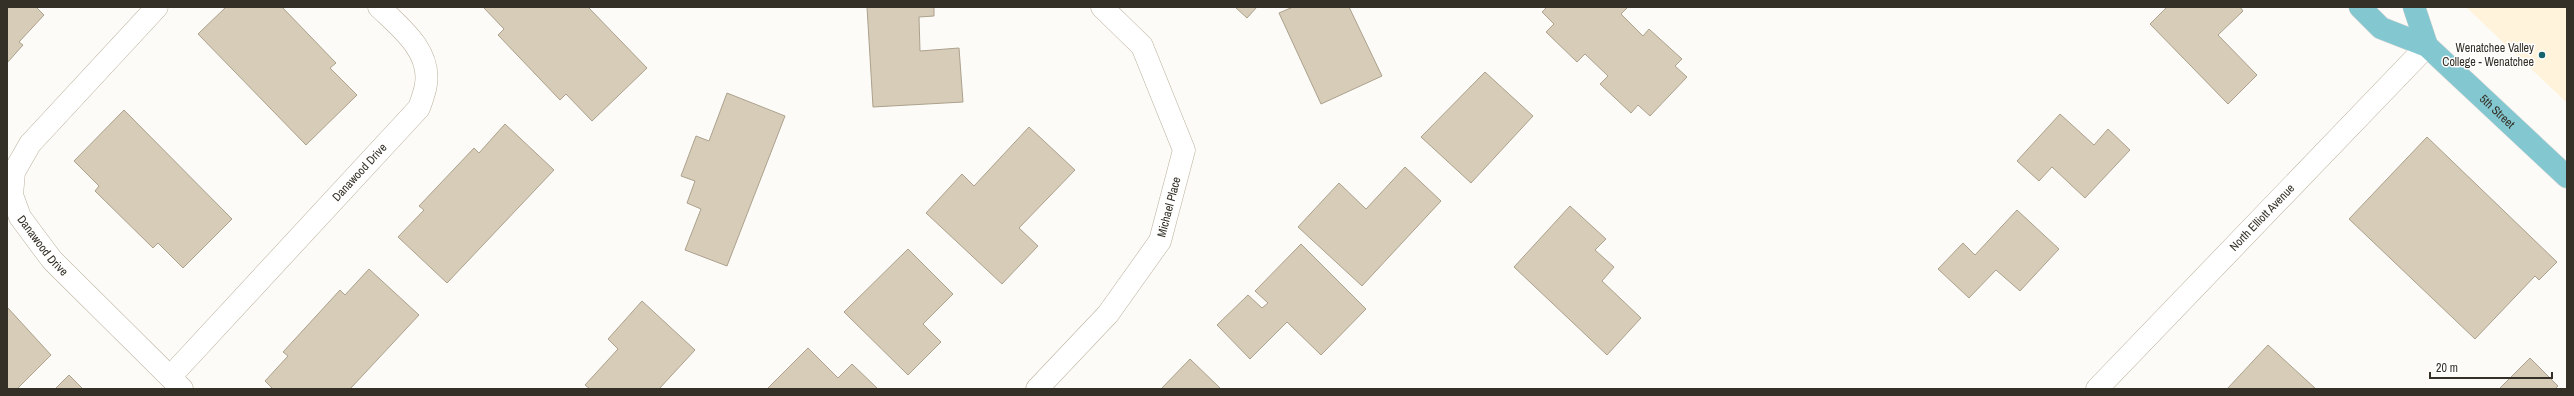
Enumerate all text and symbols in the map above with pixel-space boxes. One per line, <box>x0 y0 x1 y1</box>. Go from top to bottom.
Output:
place label: Wenatchee Valley College - Wenatchee <box>2442 40 2534 70</box>
marker: Wenatchee Valley College - Wenatchee <box>2537 50 2547 60</box>
street label: 5th Street <box>2476 91 2518 132</box>
street label: Danawood Drive <box>329 140 390 205</box>
street label: Michael Place <box>1153 175 1185 239</box>
street label: North Elliott Avenue <box>2226 181 2298 254</box>
street label: Danawood Drive <box>13 212 72 279</box>
scale bar <box>2430 354 2552 380</box>
text: 20 m <box>2436 360 2458 376</box>

